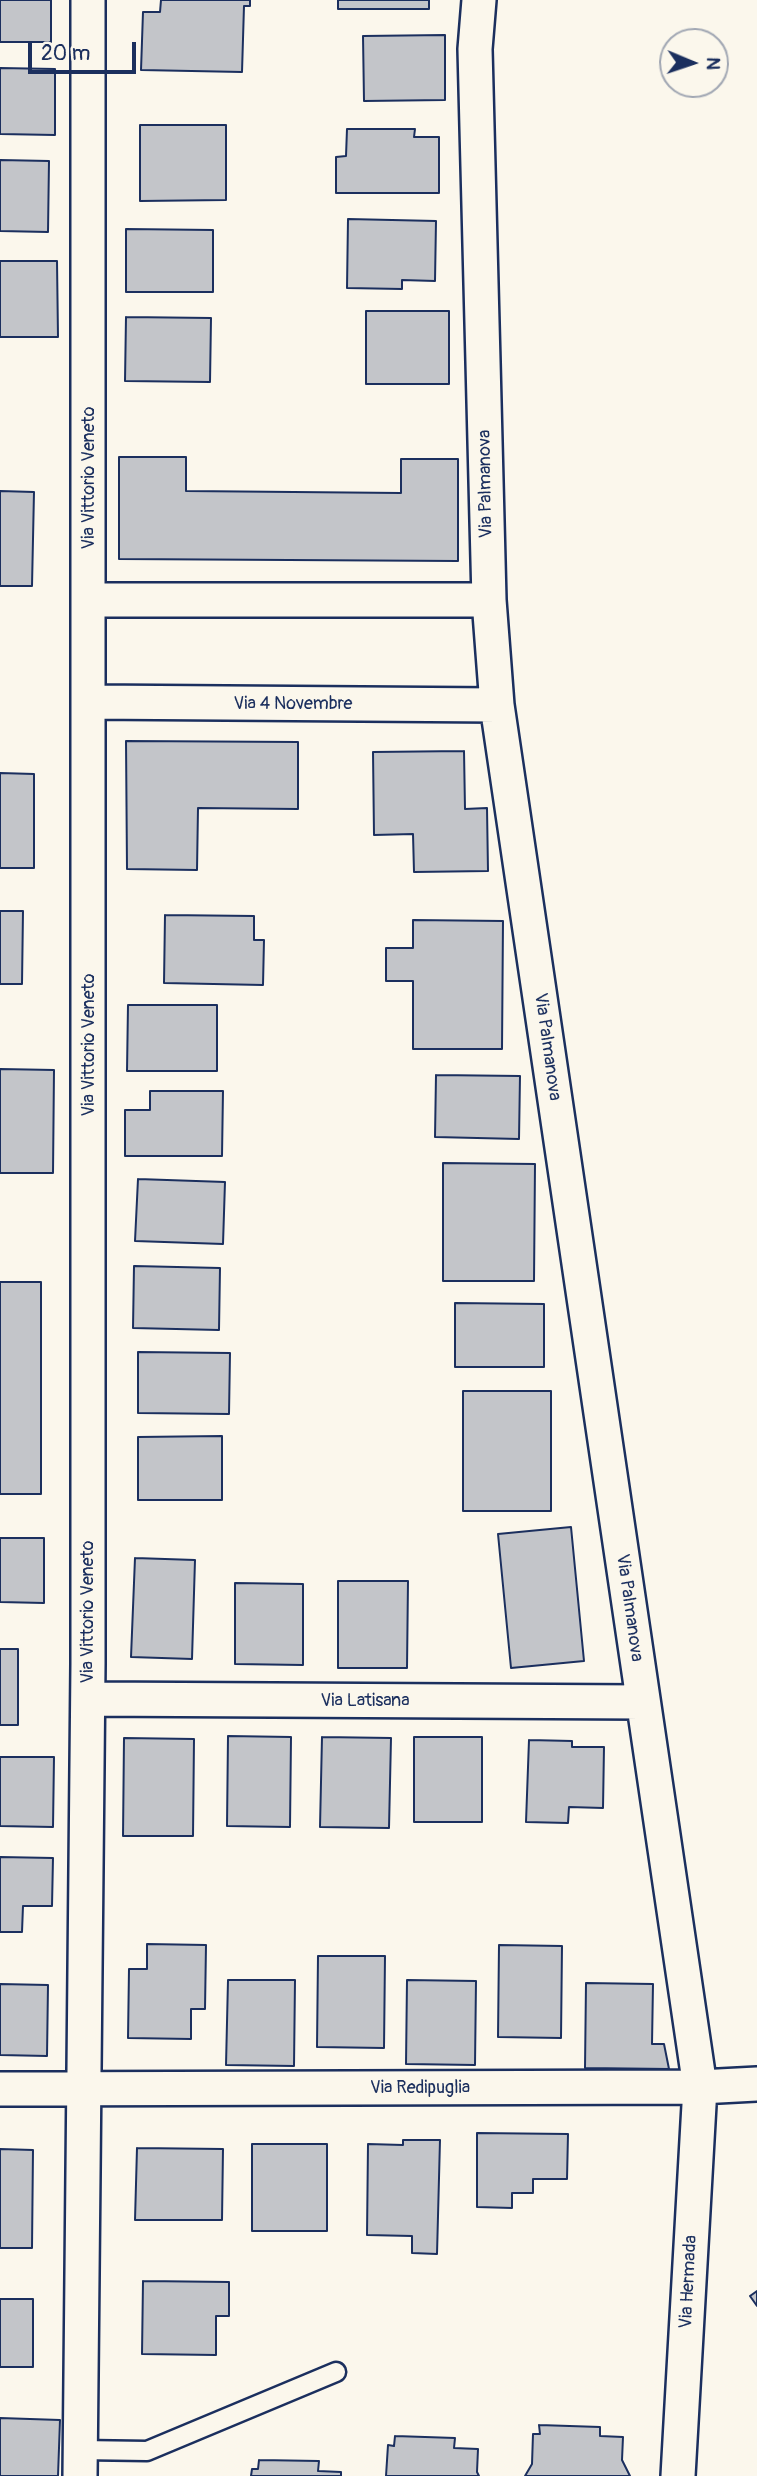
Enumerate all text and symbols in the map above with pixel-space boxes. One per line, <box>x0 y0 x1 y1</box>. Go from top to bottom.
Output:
scale bar <box>32 28 140 72</box>
north arrow <box>659 28 729 98</box>
text: 20 m <box>41 40 90 67</box>
text: N <box>701 57 725 70</box>
street label: Via Vittorio Veneto <box>78 407 100 549</box>
street label: Via Palmanova <box>474 430 498 538</box>
street label: Via 4 Novembre <box>234 693 352 715</box>
street label: Via Vittorio Veneto <box>78 974 100 1116</box>
street label: Via Palmanova <box>529 992 565 1102</box>
street label: Via Vittorio Veneto <box>77 1541 99 1683</box>
street label: Via Palmanova <box>611 1553 647 1663</box>
street label: Via Latisana <box>320 1690 410 1712</box>
street label: Via Redipuglia <box>370 2077 470 2099</box>
street label: Via Hermada <box>676 2235 702 2329</box>

